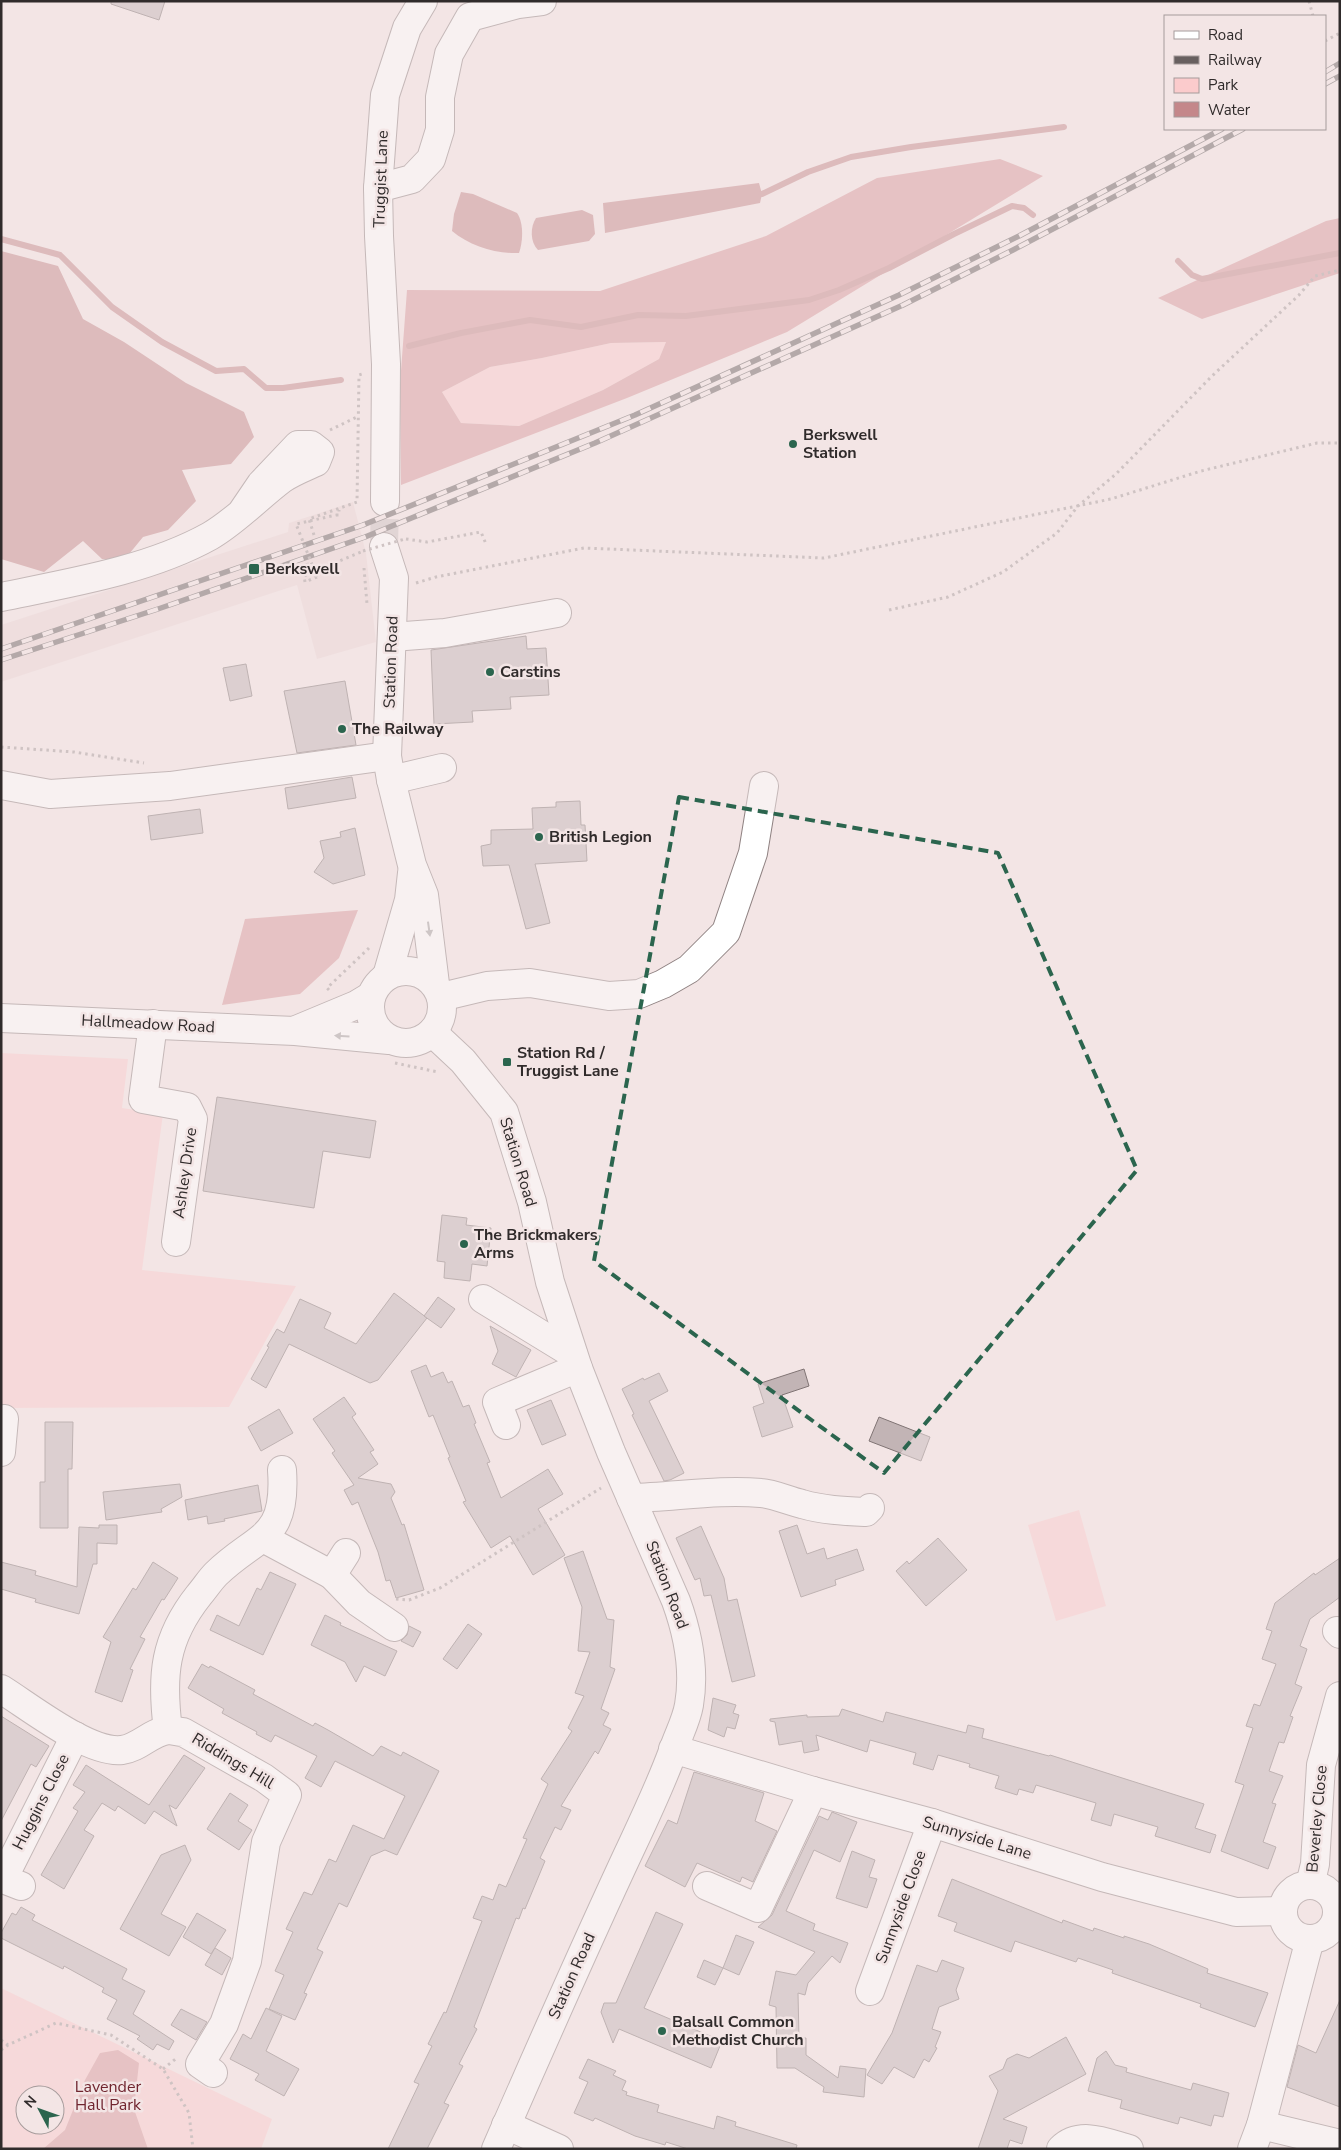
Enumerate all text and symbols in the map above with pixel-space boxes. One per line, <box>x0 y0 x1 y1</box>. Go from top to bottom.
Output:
legend <box>1164 15 1326 130</box>
text: Road <box>1208 25 1243 45</box>
text: Railway <box>1208 50 1262 70</box>
text: Park <box>1208 75 1238 95</box>
text: Water <box>1208 100 1251 120</box>
street label: Truggist Lane <box>368 130 394 228</box>
place label: Berkswell Station <box>803 424 877 464</box>
marker: Berkswell Station <box>787 438 799 450</box>
place label: Berkswell <box>265 558 339 580</box>
marker: Berkswell <box>247 562 261 576</box>
street label: Station Road <box>378 615 404 709</box>
place label: Carstins <box>500 661 561 683</box>
marker: Carstins <box>484 666 496 678</box>
place label: The Railway <box>352 718 444 740</box>
marker: The Railway <box>336 723 348 735</box>
place label: British Legion <box>549 826 652 848</box>
marker: British Legion <box>533 831 545 843</box>
one-way arrow <box>425 922 433 938</box>
street label: Hallmeadow Road <box>81 1010 215 1038</box>
one-way arrow <box>334 1032 350 1040</box>
place label: Station Rd / Truggist Lane <box>517 1042 619 1082</box>
marker: Station Rd / Truggist Lane <box>501 1056 513 1068</box>
street label: Station Road <box>494 1115 542 1209</box>
street label: Ashley Drive <box>168 1126 202 1220</box>
place label: The Brickmakers Arms <box>474 1224 598 1264</box>
marker: The Brickmakers Arms <box>458 1238 470 1250</box>
street label: Station Road <box>640 1538 694 1632</box>
street label: Riddings Hill <box>188 1728 278 1794</box>
street label: Huggins Close <box>7 1750 75 1854</box>
street label: Beverley Close <box>1301 1764 1333 1874</box>
street label: Sunnyside Lane <box>920 1811 1034 1865</box>
street label: Sunnyside Close <box>870 1847 932 1967</box>
street label: Station Road <box>543 1929 601 2023</box>
place label: Balsall Common Methodist Church <box>672 2011 804 2051</box>
marker: Balsall Common Methodist Church <box>656 2025 668 2037</box>
park label: Lavender Hall Park <box>75 2076 142 2116</box>
north arrow <box>15 2085 65 2135</box>
text: N <box>20 2092 41 2112</box>

